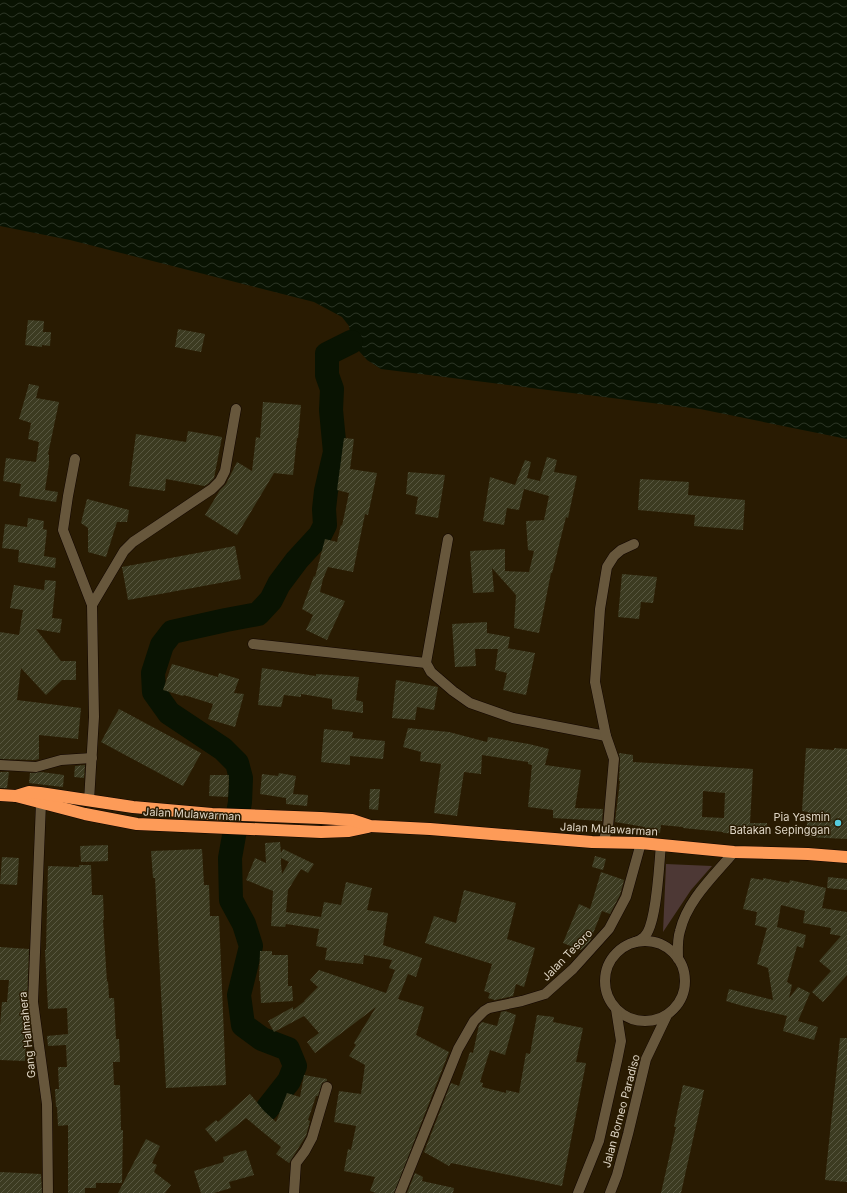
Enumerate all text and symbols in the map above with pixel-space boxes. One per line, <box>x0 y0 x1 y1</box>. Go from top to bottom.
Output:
street label: Jalan Mulawarman <box>143 804 241 824</box>
place label: Pia Yasmin Batakan Sepinggan <box>729 810 830 837</box>
marker: Pia Yasmin Batakan Sepinggan <box>833 818 843 828</box>
street label: Jalan Mulawarman <box>560 819 658 839</box>
street label: Jalan Tesoro <box>539 926 595 984</box>
street label: Gang Halmahera <box>16 991 38 1079</box>
street label: Jalan Borneo Paradiso <box>599 1052 643 1169</box>

